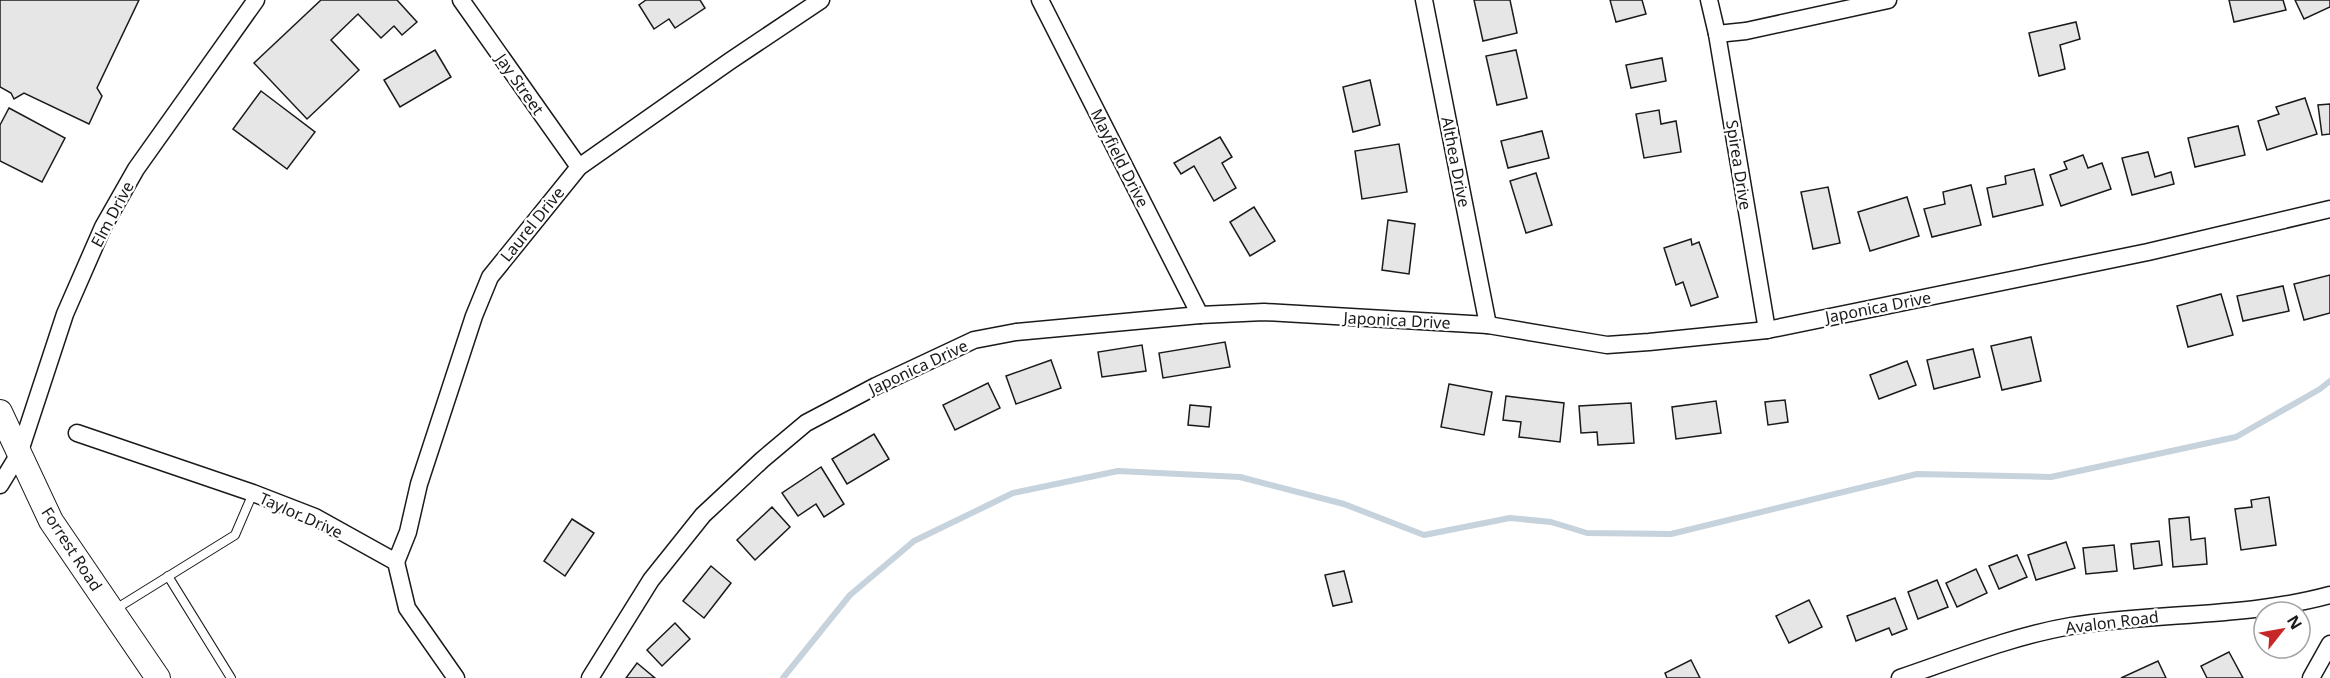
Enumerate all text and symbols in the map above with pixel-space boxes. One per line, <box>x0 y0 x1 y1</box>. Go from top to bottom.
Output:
street label: Jay Street <box>490 47 549 119</box>
street label: Mayfield Drive <box>1086 105 1154 211</box>
street label: Althea Drive <box>1436 115 1476 209</box>
street label: Spirea Drive <box>1721 118 1757 212</box>
street label: Elm Drive <box>85 177 139 251</box>
street label: Laurel Drive <box>495 182 569 266</box>
street label: Japonica Drive <box>1821 286 1933 328</box>
street label: Japonica Drive <box>1341 306 1451 334</box>
street label: Japonica Drive <box>863 334 971 400</box>
street label: Taylor Drive <box>256 487 346 543</box>
street label: Forrest Road <box>37 503 107 595</box>
north arrow <box>2252 600 2312 660</box>
street label: Avalon Road <box>2064 605 2160 639</box>
text: N <box>2282 611 2308 634</box>

